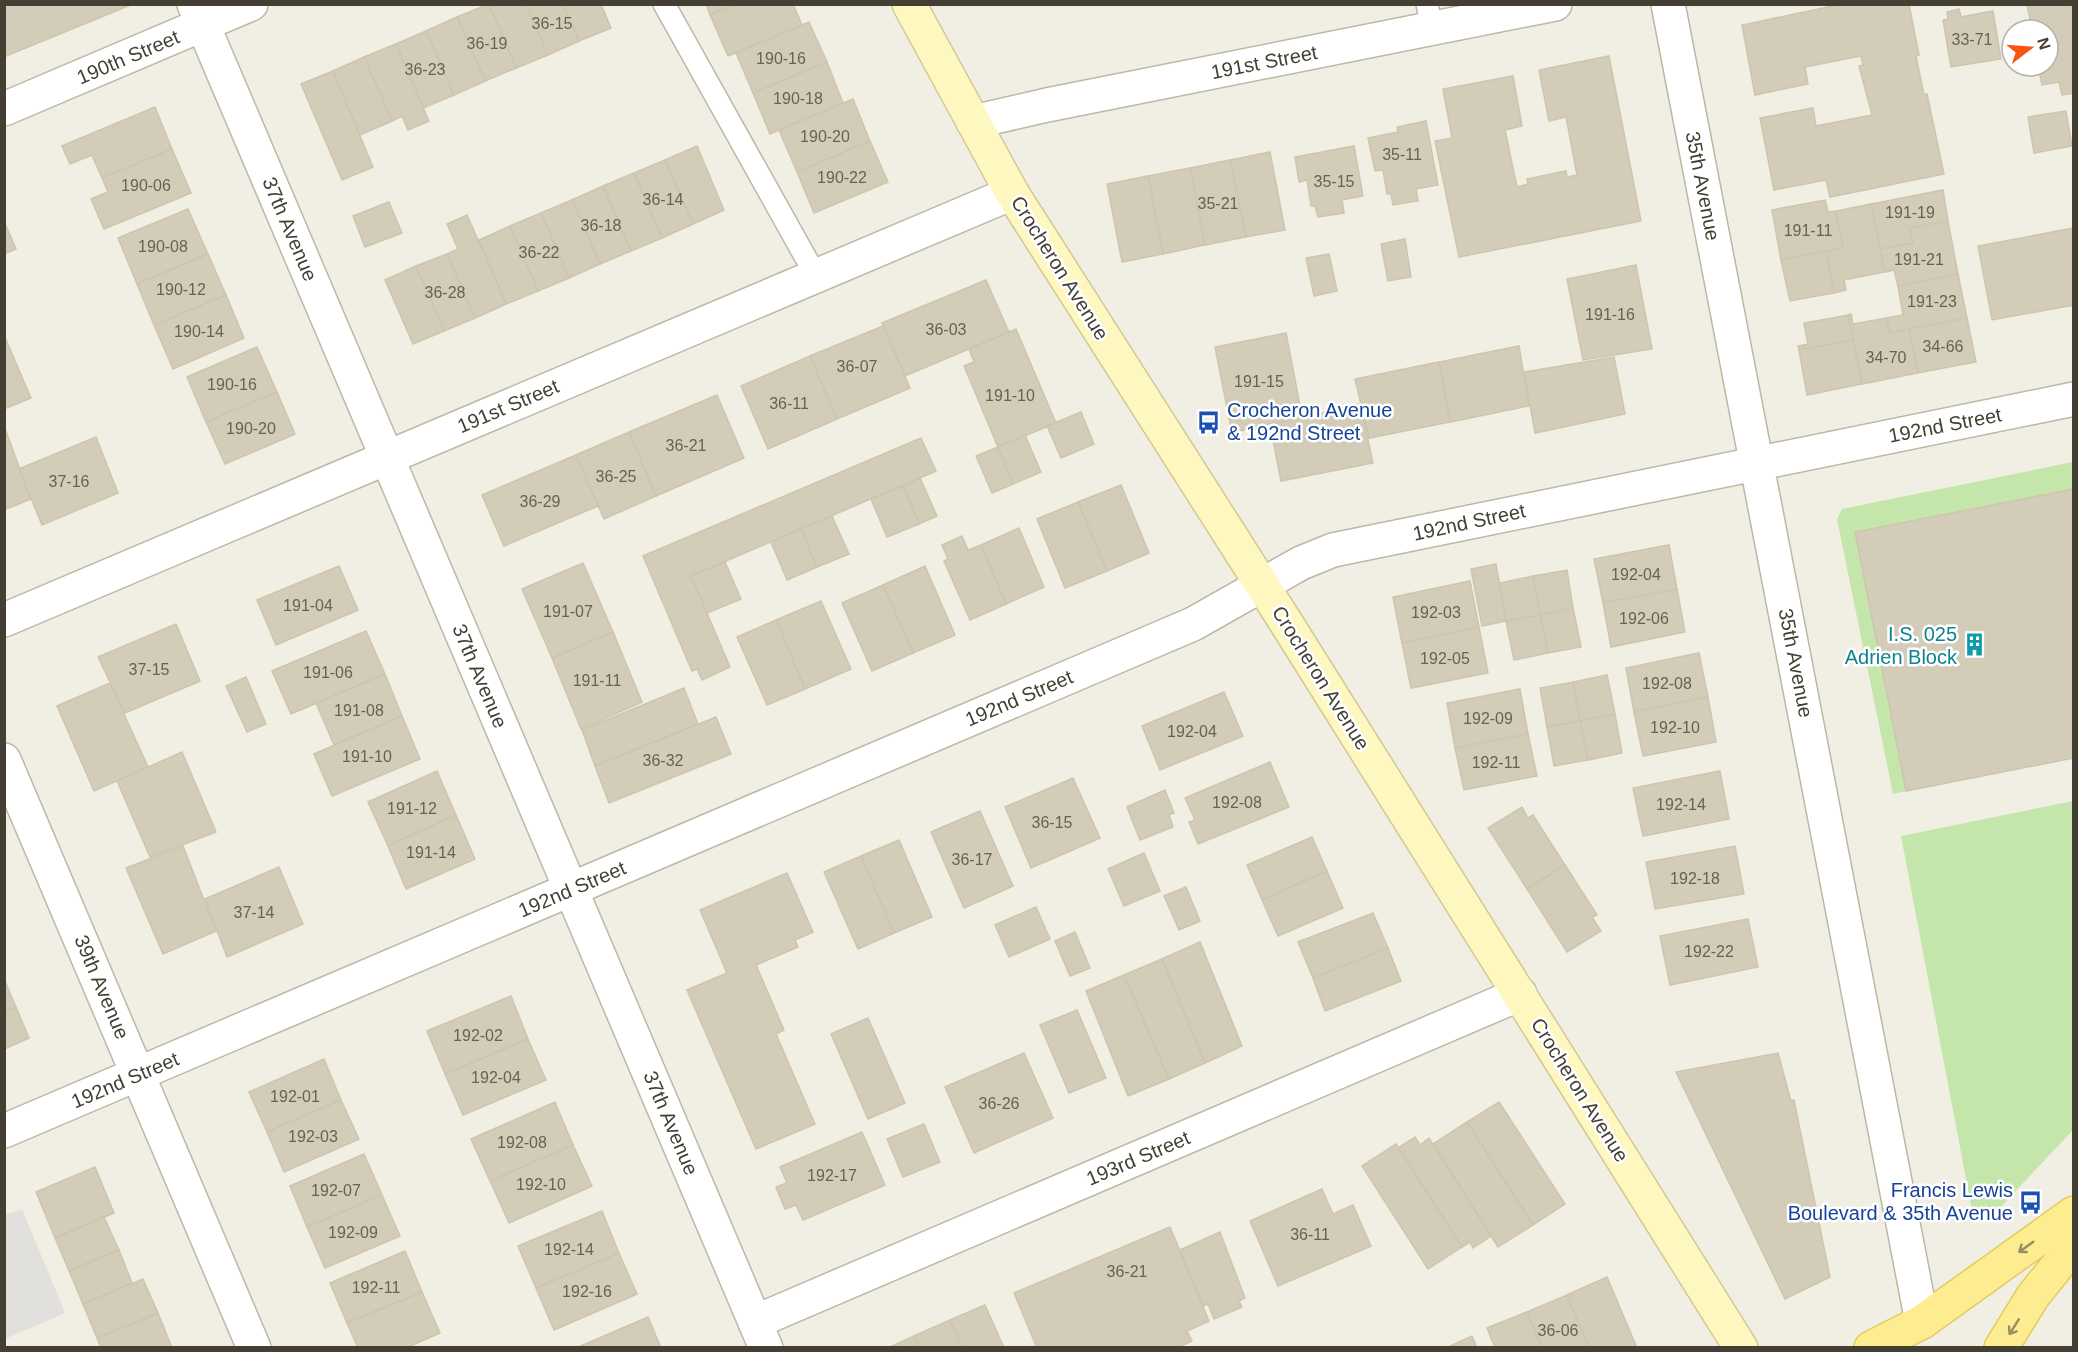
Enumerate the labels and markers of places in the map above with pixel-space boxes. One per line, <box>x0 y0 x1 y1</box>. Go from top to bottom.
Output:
place label: Crocheron Avenue & 192nd Street <box>1227 399 1392 444</box>
bus stop icon: Crocheron Avenue & 192nd Street <box>1196 409 1222 435</box>
place label: I.S. 025 Adrien Block <box>1845 623 1958 668</box>
building icon: I.S. 025 Adrien Block <box>1962 632 1988 658</box>
place label: Francis Lewis Boulevard & 35th Avenue <box>1788 1179 2013 1224</box>
bus stop icon: Francis Lewis Boulevard & 35th Avenue <box>2018 1189 2044 1215</box>

